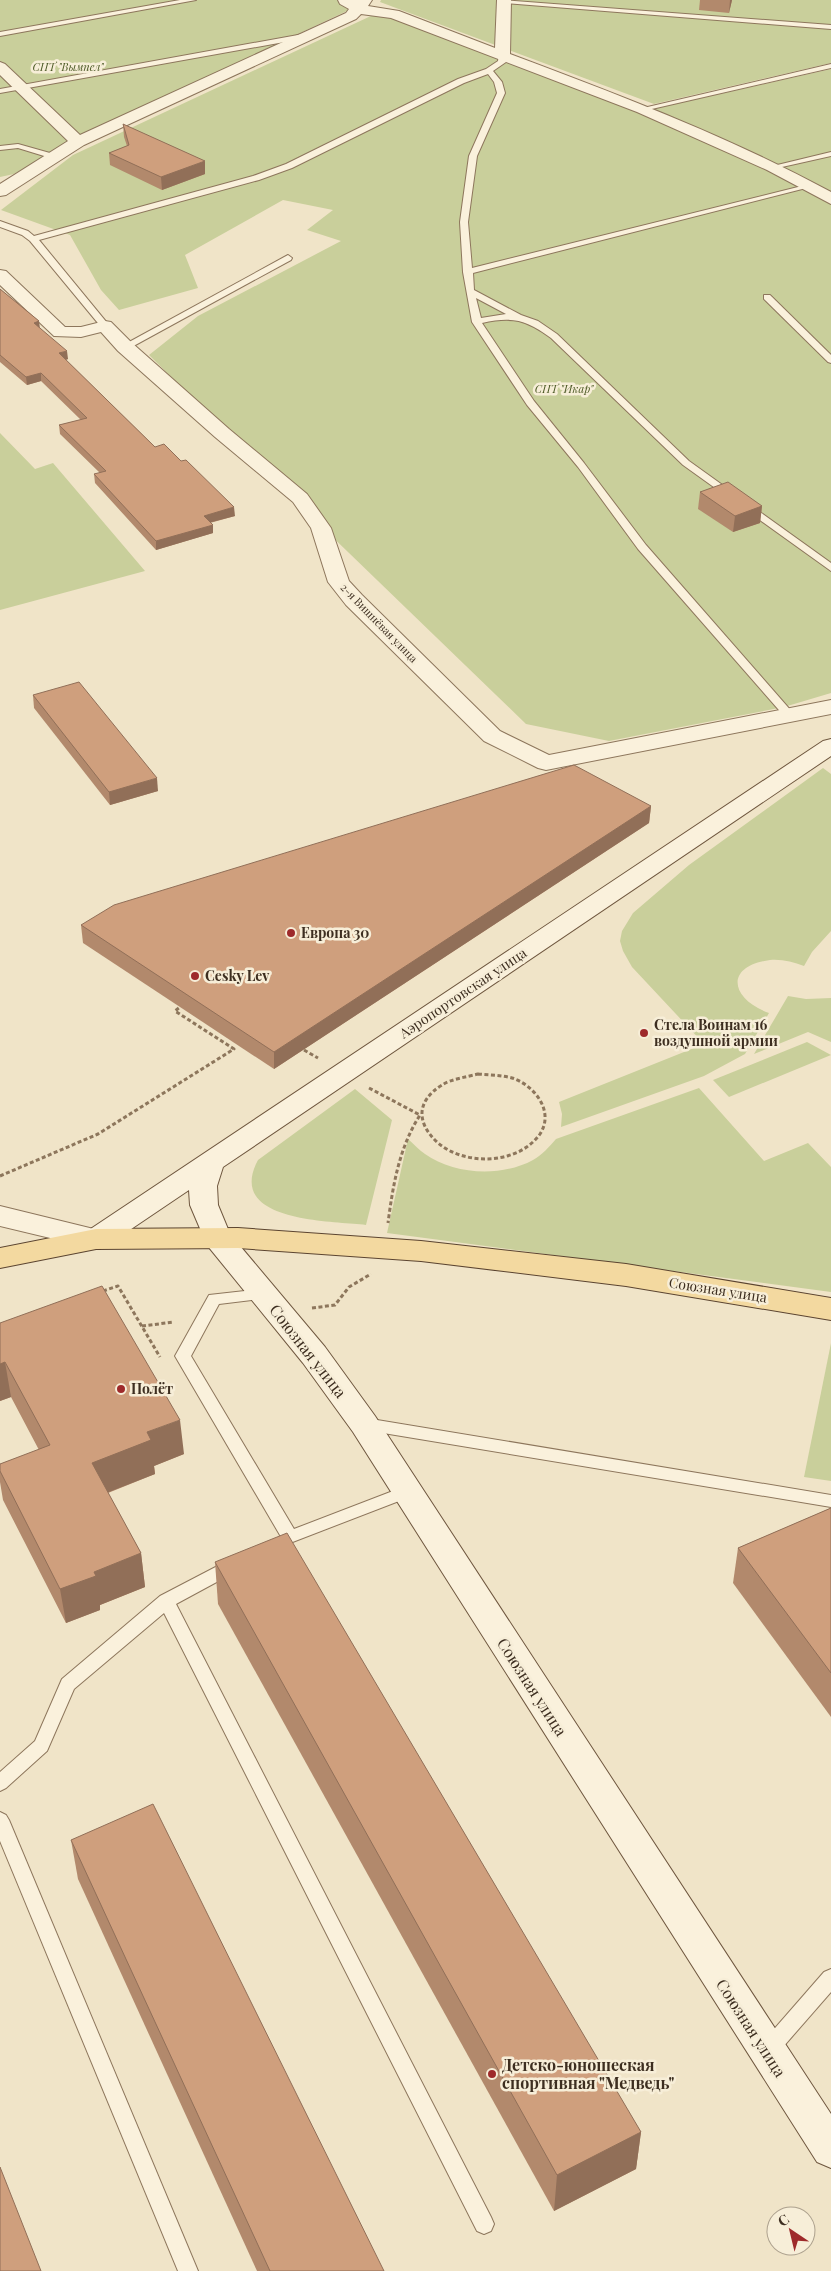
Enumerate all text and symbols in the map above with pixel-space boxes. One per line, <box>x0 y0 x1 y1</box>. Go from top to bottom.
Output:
park label: СНТ "Вымпел" <box>33 59 104 74</box>
park label: СНТ "Икар" <box>535 381 594 396</box>
street label: 2-я Вишнёвая улица <box>338 580 421 666</box>
place label: Европа 30 <box>301 923 369 942</box>
marker: Европа 30 <box>285 927 297 939</box>
street label: Аэропортовская улица <box>395 943 530 1043</box>
place label: Cesky Lev <box>205 966 270 985</box>
marker: Cesky Lev <box>189 970 201 982</box>
place label: Стела Воинам 16 воздушной армии <box>654 1015 778 1050</box>
marker: Стела Воинам 16 воздушной армии <box>638 1027 650 1039</box>
street label: Союзная улица <box>668 1272 768 1307</box>
street label: Союзная улица <box>265 1300 352 1402</box>
place label: Полёт <box>131 1379 173 1398</box>
marker: Полёт <box>115 1383 127 1395</box>
street label: Союзная улица <box>493 1634 572 1740</box>
street label: Союзная улица <box>712 1975 791 2081</box>
place label: Детско-юношеская спортивная "Медведь" <box>502 2054 674 2093</box>
marker: Детско-юношеская спортивная "Медведь" <box>486 2068 498 2080</box>
north arrow <box>766 2206 816 2256</box>
text: С <box>774 2209 793 2231</box>

